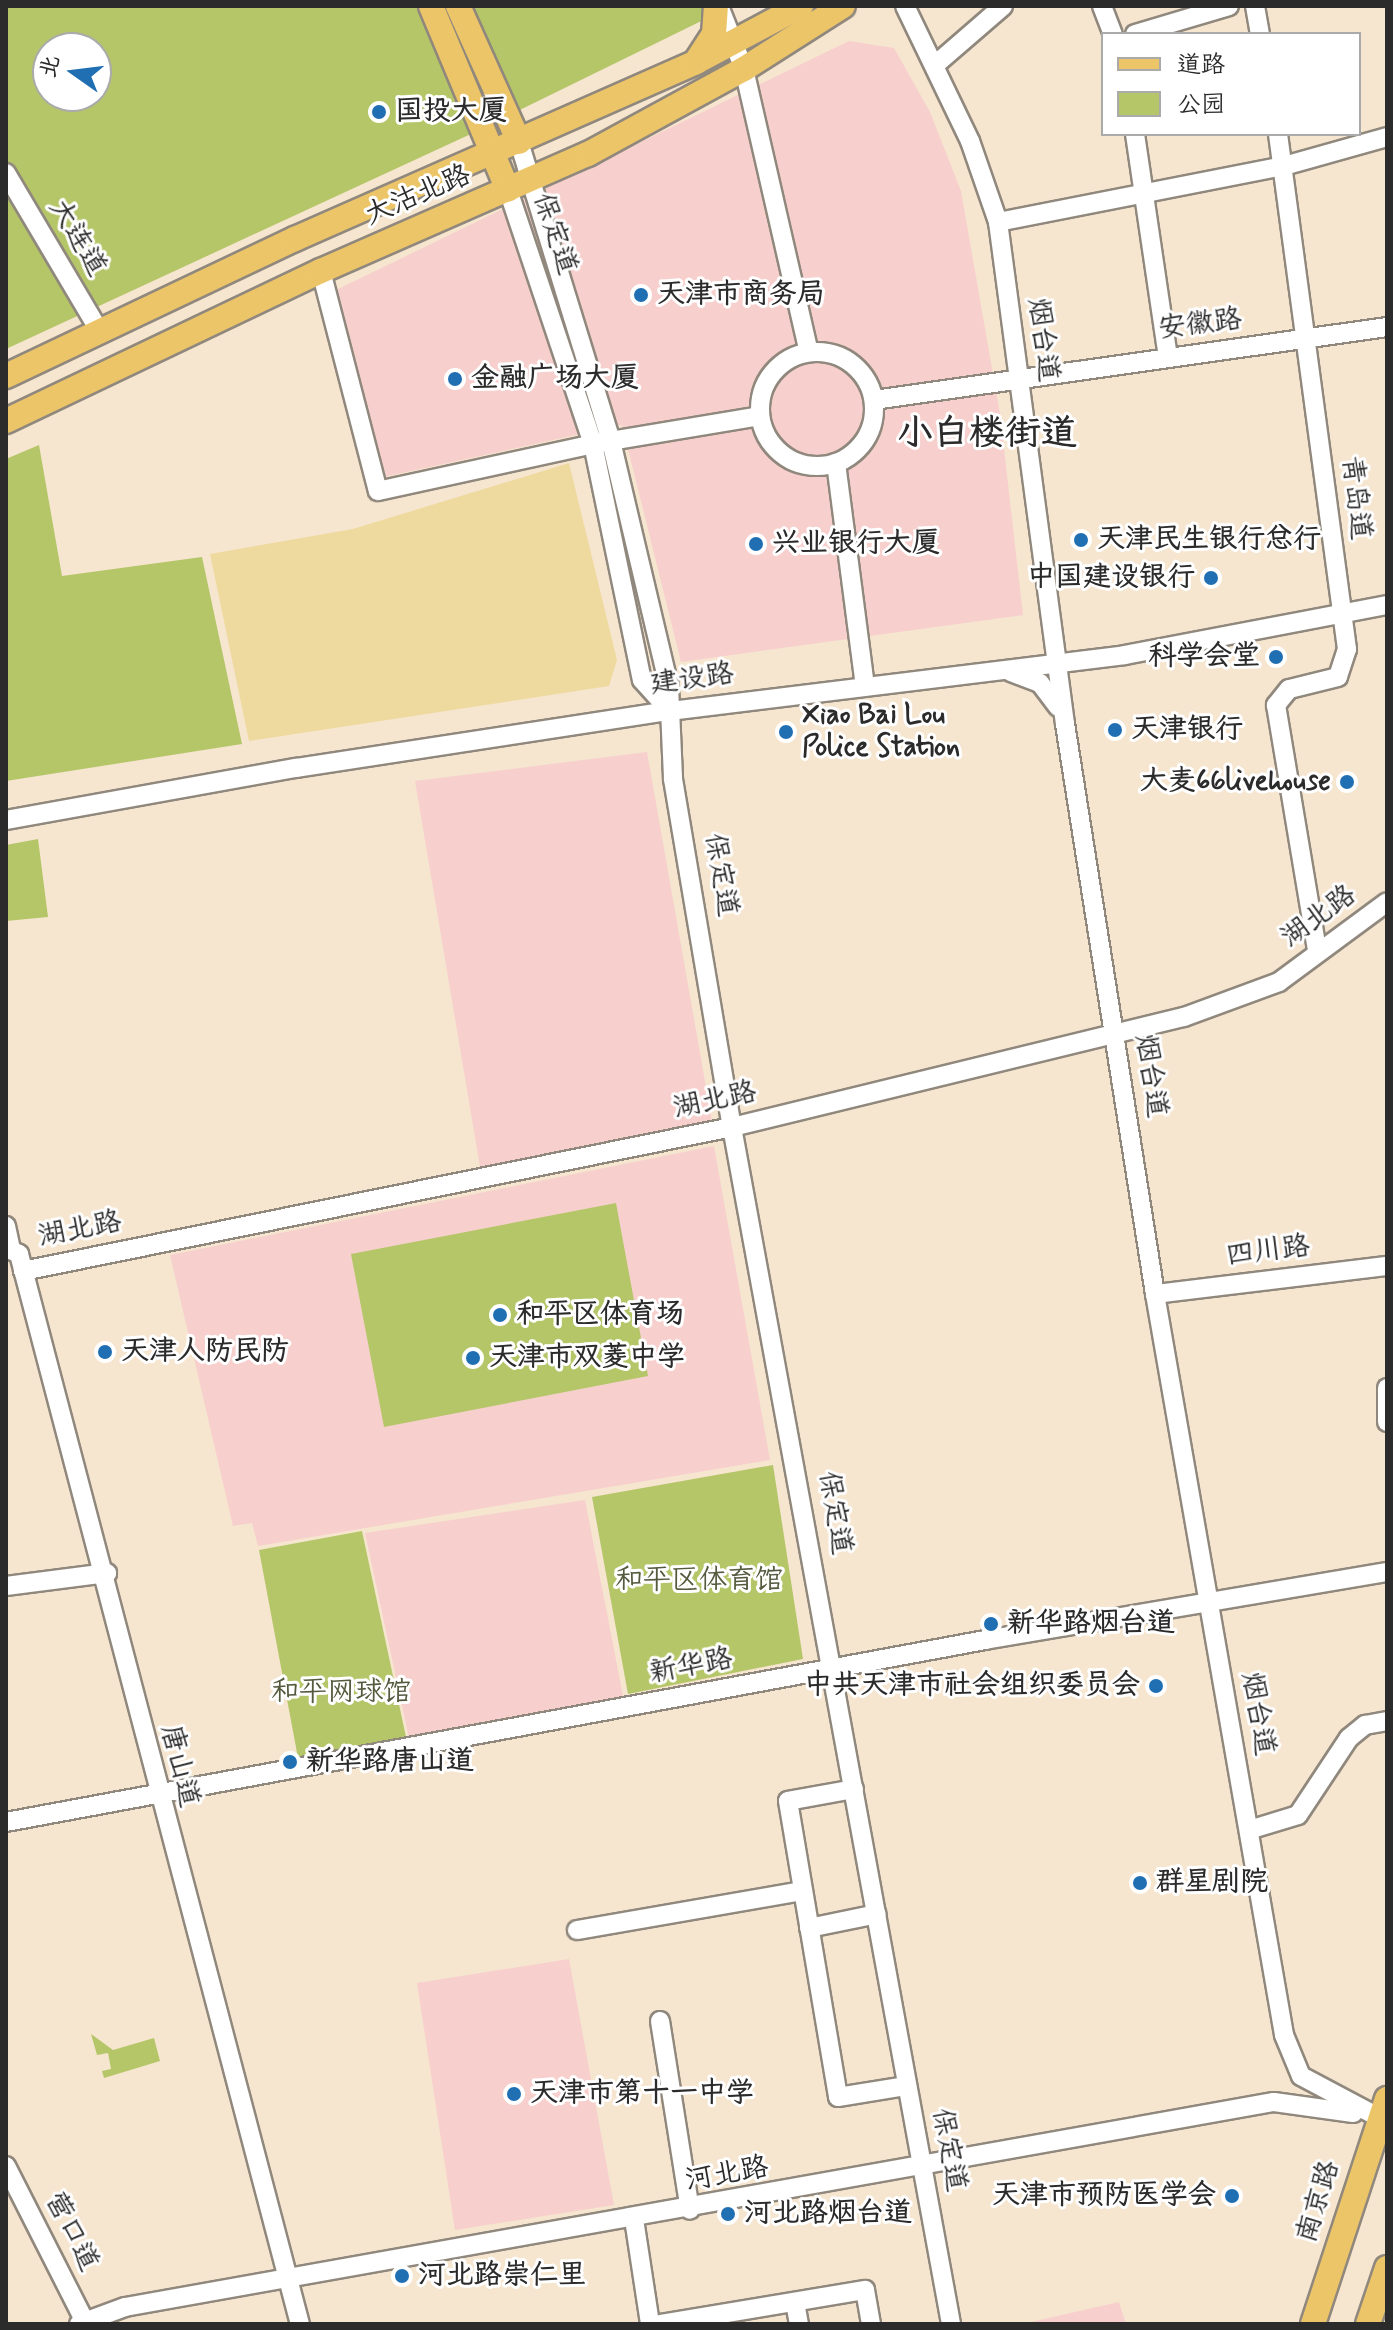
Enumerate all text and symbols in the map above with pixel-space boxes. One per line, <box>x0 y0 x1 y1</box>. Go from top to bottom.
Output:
north arrow <box>32 32 112 112</box>
legend <box>1101 32 1361 136</box>
text: 道路 <box>1177 50 1225 81</box>
text: 北 <box>34 53 67 81</box>
text: 公园 <box>1177 90 1225 121</box>
place label: 国投大厦 <box>395 95 507 129</box>
marker: 国投大厦 <box>370 103 388 121</box>
street label: 大沽北路 <box>360 159 476 233</box>
street label: 保定道 <box>524 189 584 279</box>
street label: 大连道 <box>41 193 113 283</box>
place label: 天津市商务局 <box>657 278 825 312</box>
marker: 天津市商务局 <box>632 286 650 304</box>
street label: 烟台道 <box>1020 296 1064 384</box>
street label: 安徽路 <box>1156 303 1244 347</box>
place label: 金融广场大厦 <box>471 362 639 396</box>
marker: 金融广场大厦 <box>446 370 464 388</box>
district label: 小白楼街道 <box>897 413 1077 457</box>
street label: 青岛道 <box>1333 454 1377 542</box>
place label: 天津民生银行总行 <box>1097 523 1321 557</box>
place label: 兴业银行大厦 <box>772 527 940 561</box>
marker: 天津民生银行总行 <box>1072 531 1090 549</box>
marker: 兴业银行大厦 <box>747 535 765 553</box>
place label: 中国建设银行 <box>1027 561 1195 595</box>
marker: 中国建设银行 <box>1202 569 1220 587</box>
place label: 科学会堂 <box>1148 640 1260 674</box>
marker: 科学会堂 <box>1267 648 1285 666</box>
street label: 建设路 <box>648 658 736 702</box>
place label: Xiao Bai Lou Police Station <box>802 699 959 765</box>
place label: 天津银行 <box>1131 713 1243 747</box>
marker: 天津银行 <box>1106 721 1124 739</box>
marker: Xiao Bai Lou Police Station <box>777 723 795 741</box>
place label: 大麦66livehouse <box>1140 765 1331 799</box>
marker: 大麦66livehouse <box>1338 773 1356 791</box>
street label: 保定道 <box>696 831 744 919</box>
street label: 湖北路 <box>1275 879 1363 955</box>
street label: 烟台道 <box>1127 1032 1173 1120</box>
street label: 湖北路 <box>670 1076 760 1126</box>
street label: 湖北路 <box>36 1205 124 1255</box>
street label: 四川路 <box>1224 1230 1312 1274</box>
place label: 和平区体育场 <box>516 1298 684 1332</box>
marker: 和平区体育场 <box>491 1306 509 1324</box>
place label: 天津人防民防 <box>121 1335 289 1369</box>
place label: 天津市双菱中学 <box>489 1341 685 1375</box>
marker: 天津人防民防 <box>96 1343 114 1361</box>
marker: 天津市双菱中学 <box>464 1349 482 1367</box>
street label: 保定道 <box>810 1469 858 1557</box>
park label: 和平区体育馆 <box>615 1564 783 1598</box>
place label: 新华路烟台道 <box>1007 1607 1175 1641</box>
marker: 新华路烟台道 <box>982 1615 1000 1633</box>
street label: 新华路 <box>647 1642 735 1692</box>
place label: 中共天津市社会组织委员会 <box>804 1669 1140 1703</box>
street label: 烟台道 <box>1233 1670 1281 1758</box>
park label: 和平网球馆 <box>271 1676 411 1710</box>
marker: 中共天津市社会组织委员会 <box>1147 1677 1165 1695</box>
street label: 唐山道 <box>153 1721 205 1811</box>
place label: 新华路唐山道 <box>306 1745 474 1779</box>
marker: 新华路唐山道 <box>281 1753 299 1771</box>
place label: 群星剧院 <box>1156 1866 1268 1900</box>
marker: 群星剧院 <box>1131 1874 1149 1892</box>
place label: 天津市第十一中学 <box>530 2077 754 2111</box>
marker: 天津市第十一中学 <box>505 2085 523 2103</box>
street label: 保定道 <box>923 2106 973 2194</box>
street label: 河北路 <box>683 2151 771 2199</box>
street label: 南京路 <box>1291 2157 1347 2247</box>
place label: 天津市预防医学会 <box>992 2179 1216 2213</box>
street label: 营口道 <box>37 2187 105 2277</box>
marker: 天津市预防医学会 <box>1223 2187 1241 2205</box>
place label: 河北路烟台道 <box>744 2197 912 2231</box>
marker: 河北路烟台道 <box>719 2205 737 2223</box>
place label: 河北路崇仁里 <box>418 2259 586 2293</box>
marker: 河北路崇仁里 <box>393 2267 411 2285</box>

